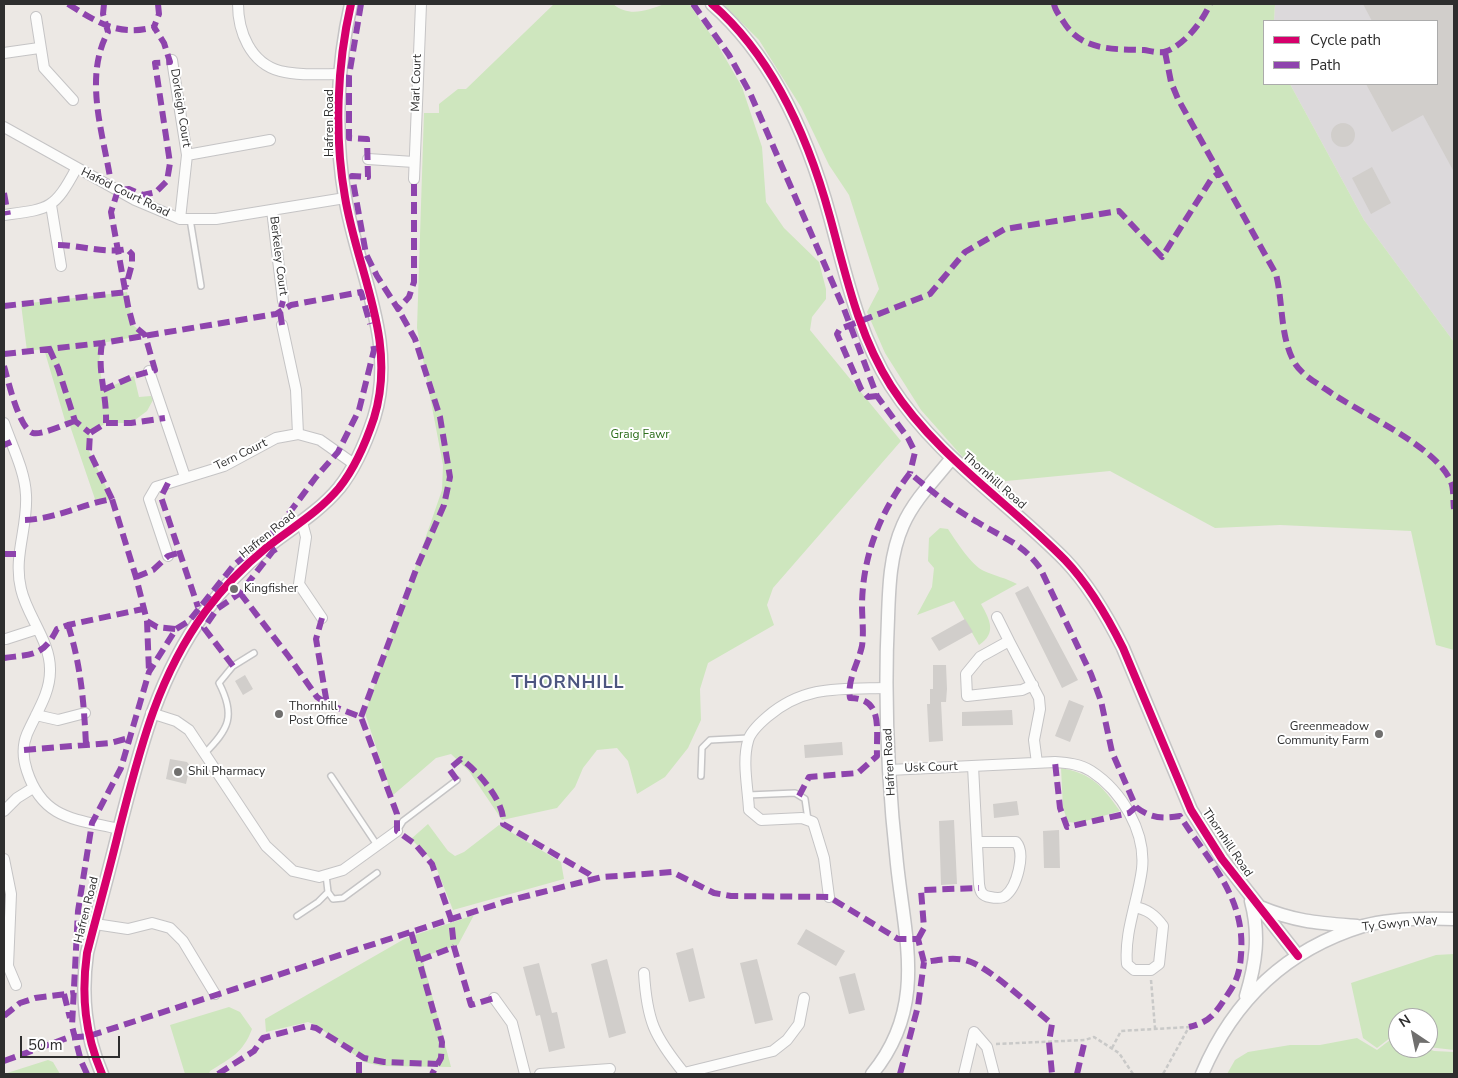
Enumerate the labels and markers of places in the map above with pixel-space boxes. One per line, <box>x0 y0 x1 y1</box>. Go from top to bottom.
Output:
place label: Kingfisher <box>244 582 298 596</box>
marker: Kingfisher <box>228 583 240 595</box>
place label: Thornhill Post Office <box>289 700 348 728</box>
marker: Thornhill Post Office <box>273 708 285 720</box>
place label: Greenmeadow Community Farm <box>1277 720 1369 748</box>
marker: Greenmeadow Community Farm <box>1373 728 1385 740</box>
place label: Shil Pharmacy <box>188 765 265 779</box>
marker: Shil Pharmacy <box>172 766 184 778</box>

